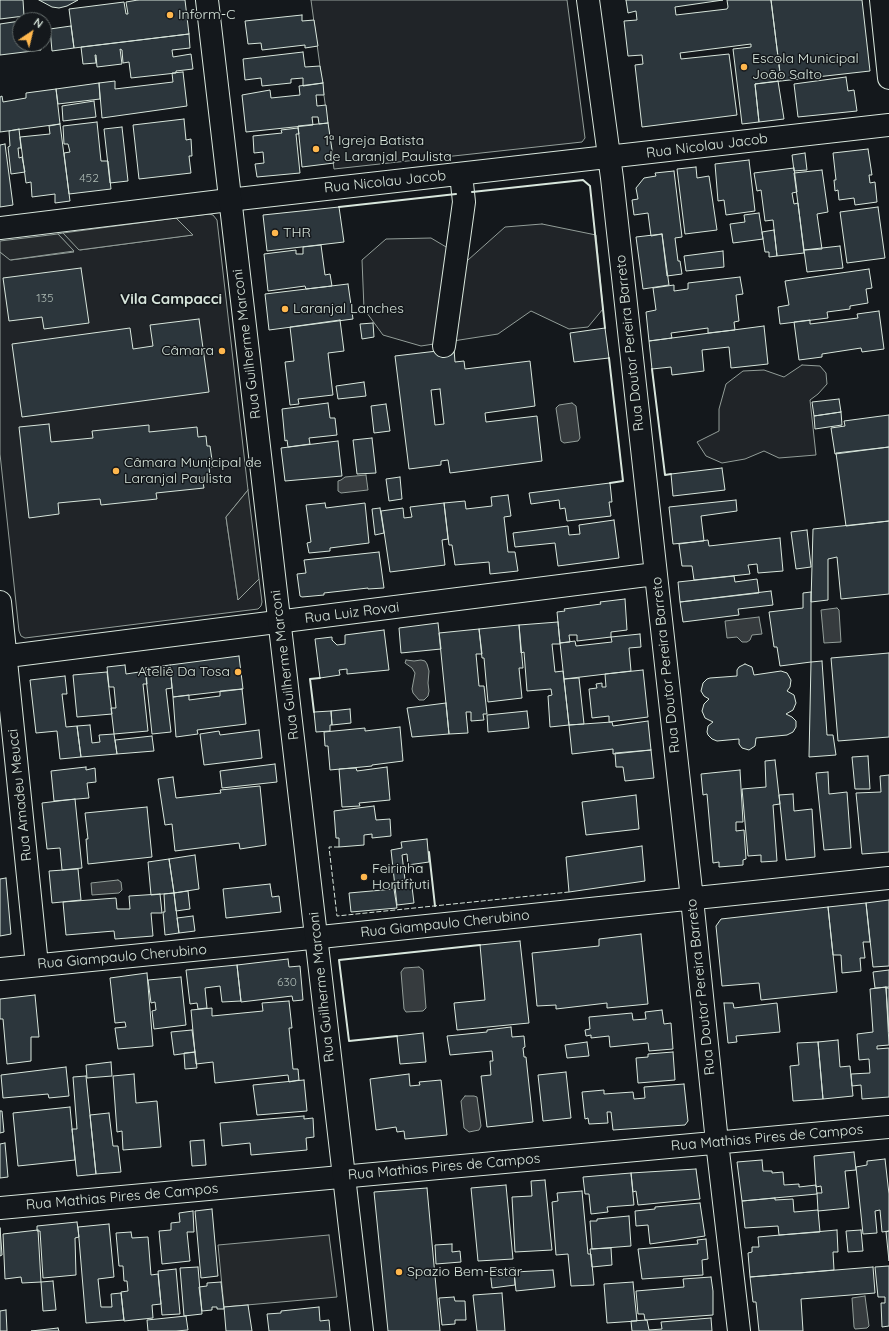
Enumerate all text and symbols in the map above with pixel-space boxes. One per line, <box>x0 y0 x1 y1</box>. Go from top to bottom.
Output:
place label: Inform-C <box>178 7 235 23</box>
marker: Inform-C <box>165 10 175 20</box>
north arrow <box>12 12 52 52</box>
text: N <box>31 15 46 31</box>
place label: Escola Municipal João Salto <box>752 51 859 84</box>
marker: Escola Municipal João Salto <box>739 62 749 72</box>
street label: Rua Nicolau Jacob <box>645 130 769 162</box>
place label: 1ª Igreja Batista de Laranjal Paulista <box>324 133 452 166</box>
marker: 1ª Igreja Batista de Laranjal Paulista <box>311 144 321 154</box>
street label: Rua Nicolau Jacob <box>323 167 447 197</box>
house number: 452 <box>79 171 99 185</box>
place label: THR <box>283 225 311 241</box>
marker: THR <box>270 228 280 238</box>
street label: Rua Doutor Pereira Barreto <box>612 254 648 432</box>
street label: Rua Guilherme Marconi <box>229 268 265 420</box>
district label: Vila Campacci <box>120 290 222 308</box>
house number: 135 <box>36 291 54 305</box>
place label: Laranjal Lanches <box>293 301 404 317</box>
marker: Laranjal Lanches <box>280 304 290 314</box>
place label: Câmara <box>161 343 214 359</box>
marker: Câmara <box>217 346 227 356</box>
place label: Câmara Municipal de Laranjal Paulista <box>124 455 262 488</box>
marker: Câmara Municipal de Laranjal Paulista <box>111 466 121 476</box>
street label: Rua Doutor Pereira Barreto <box>648 576 684 754</box>
street label: Rua Guilherme Marconi <box>267 589 303 741</box>
street label: Rua Luiz Rovai <box>304 599 400 627</box>
place label: Ateliê Da Tosa <box>138 664 230 680</box>
marker: Ateliê Da Tosa <box>233 667 243 677</box>
street label: Rua Amadeu Meucci <box>5 728 35 862</box>
place label: Feirinha Hortifruti <box>372 861 430 894</box>
marker: Feirinha Hortifruti <box>359 872 369 882</box>
street label: Rua Doutor Pereira Barreto <box>683 898 719 1076</box>
street label: Rua Giampaulo Cherubino <box>360 907 530 941</box>
street label: Rua Guilherme Marconi <box>306 911 338 1063</box>
street label: Rua Giampaulo Cherubino <box>37 941 207 973</box>
house number: 630 <box>277 975 297 989</box>
street label: Rua Mathias Pires de Campos <box>670 1121 864 1155</box>
street label: Rua Mathias Pires de Campos <box>347 1150 541 1184</box>
street label: Rua Mathias Pires de Campos <box>25 1180 219 1214</box>
place label: Spazio Bem-Estar <box>407 1264 522 1280</box>
marker: Spazio Bem-Estar <box>394 1267 404 1277</box>

